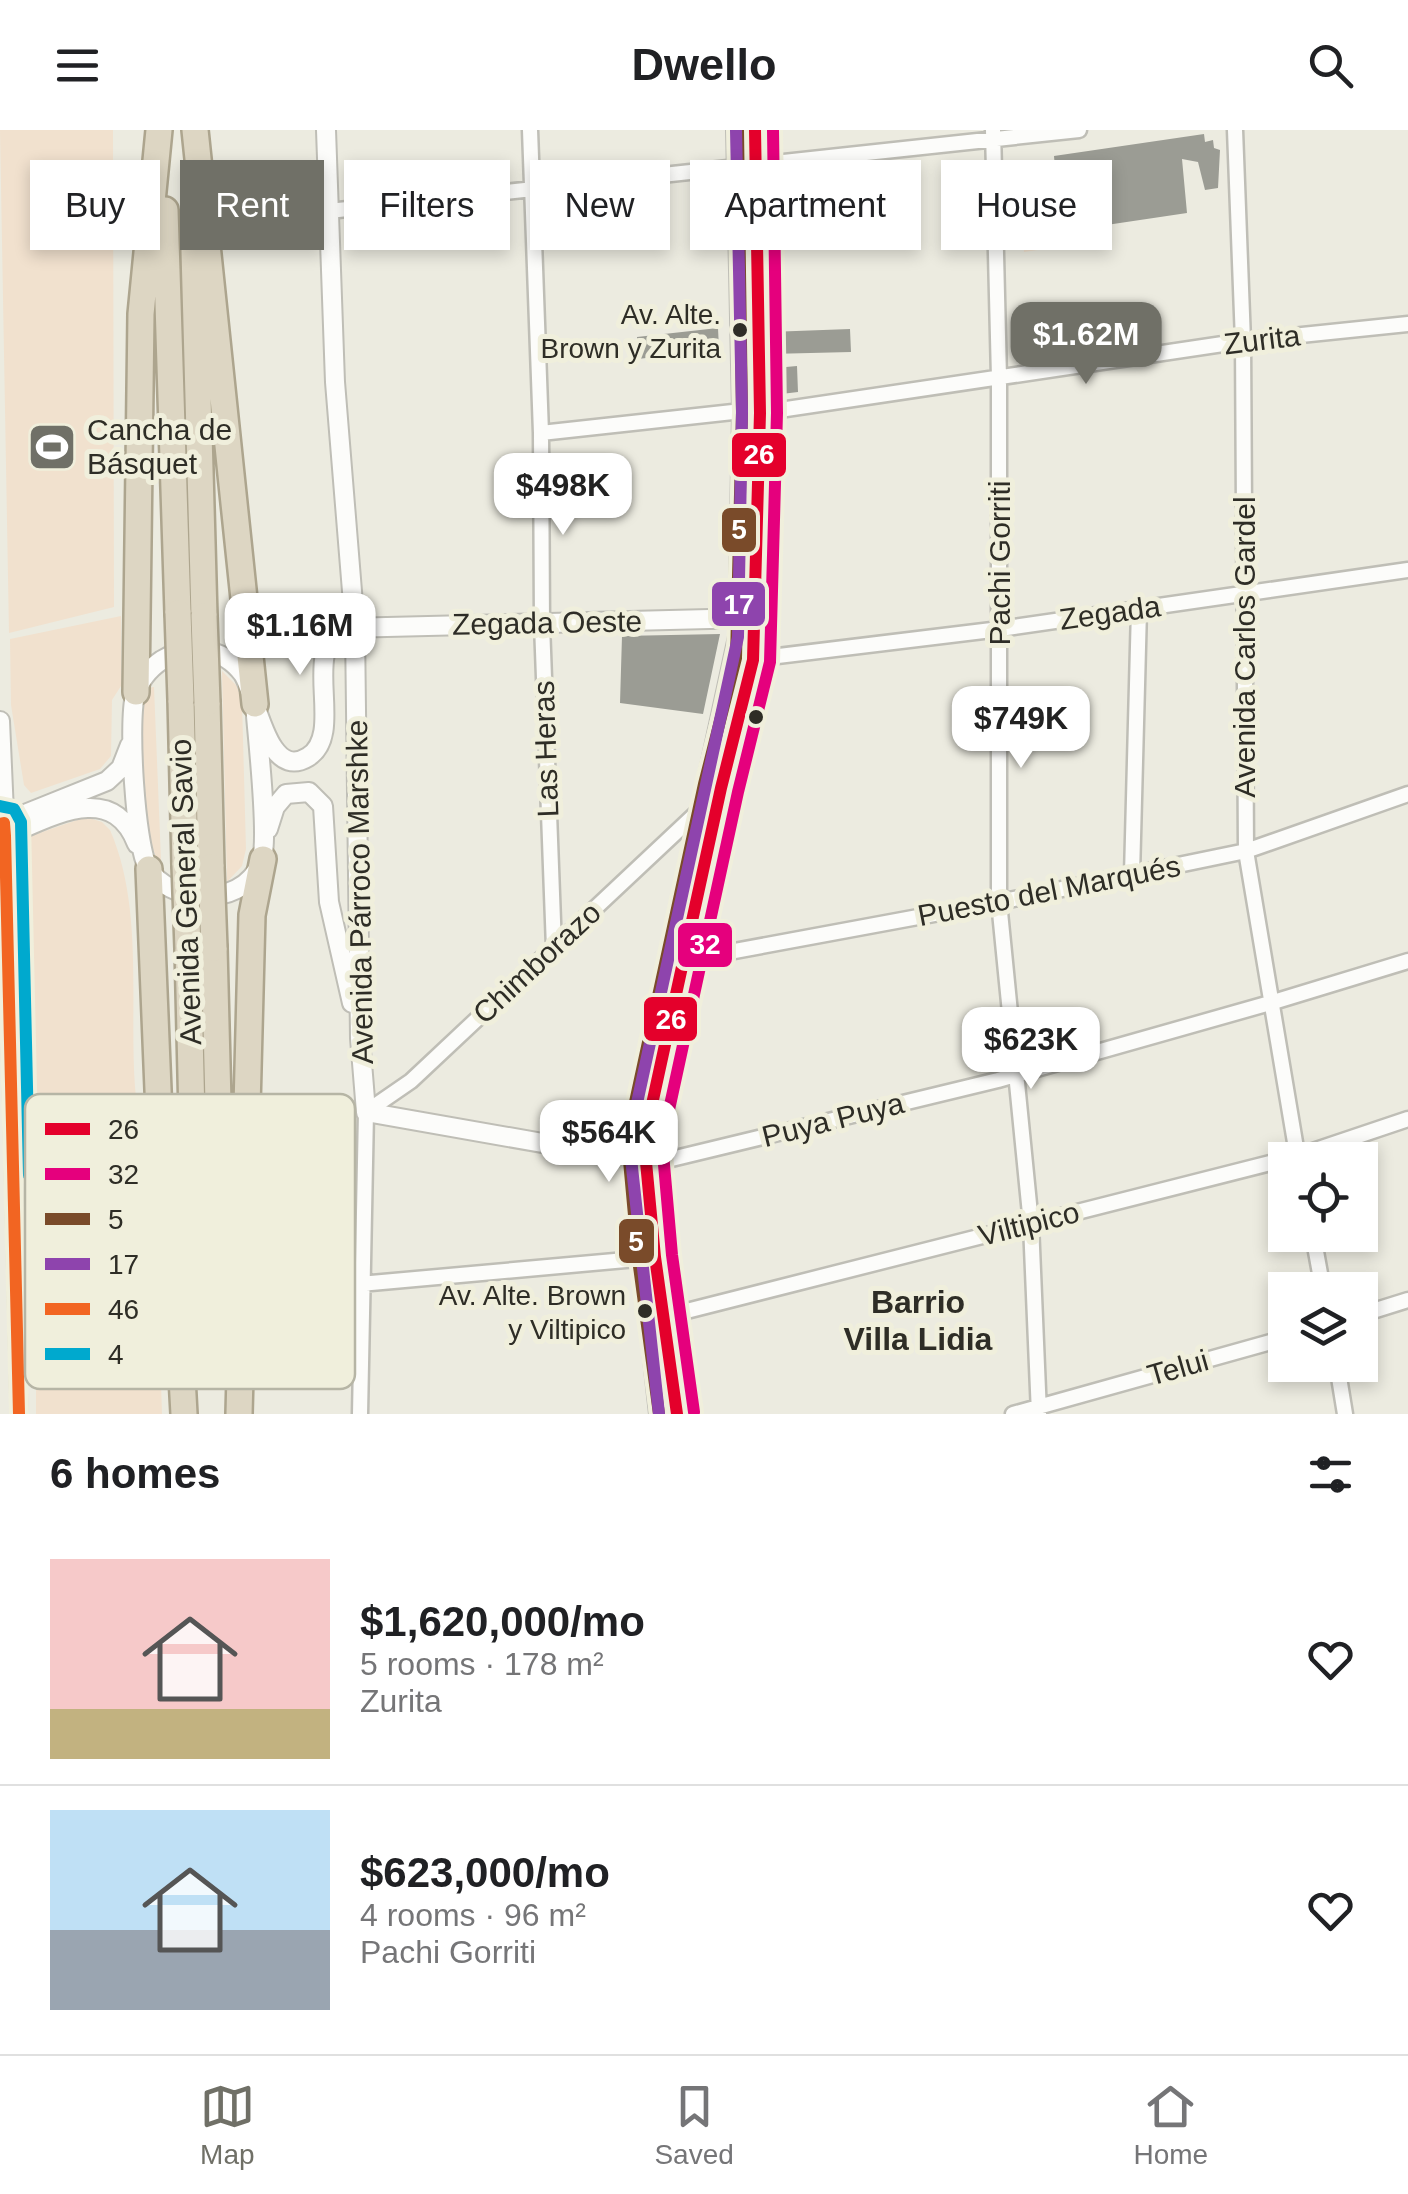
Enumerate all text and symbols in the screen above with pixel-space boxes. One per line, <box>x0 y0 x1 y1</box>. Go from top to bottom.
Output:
icon: menu <box>50 38 105 93</box>
icon: search <box>1303 38 1358 93</box>
text: Dwello <box>631 39 777 90</box>
chip: Buy <box>30 160 160 250</box>
chip: Rent <box>180 160 324 250</box>
chip: Filters <box>344 160 510 250</box>
chip: New <box>530 160 670 250</box>
chip: Apartment <box>690 160 921 250</box>
chip: House <box>941 160 1112 250</box>
place label: Av. Alte. Brown y Zurita <box>541 299 721 364</box>
pin: $1.62M <box>1005 302 1167 387</box>
text: $1.62M <box>1033 316 1139 352</box>
street label: Zurita <box>1222 318 1302 361</box>
marker: Av. Alte. Brown y Zurita <box>730 320 750 340</box>
place label: Cancha de Básquet <box>87 413 232 480</box>
sports icon: Cancha de Básquet <box>26 421 78 473</box>
line badge: 26 <box>730 431 788 479</box>
text: 26 <box>743 439 775 470</box>
pin: $498K <box>493 453 633 538</box>
text: $498K <box>516 467 610 503</box>
street label: Pachi Gorriti <box>983 480 1016 646</box>
street label: Avenida Carlos Gardel <box>1228 496 1261 798</box>
line badge: 5 <box>720 506 758 554</box>
text: 5 <box>731 514 747 545</box>
line badge: 17 <box>710 580 767 628</box>
text: 17 <box>723 589 755 620</box>
street label: Zegada <box>1057 589 1163 636</box>
pin: $1.16M <box>219 593 381 678</box>
street label: Zegada Oeste <box>452 604 642 641</box>
text: $1.16M <box>247 607 353 643</box>
street label: Las Heras <box>527 680 564 818</box>
pin: $749K <box>951 686 1091 771</box>
text: $749K <box>974 700 1068 736</box>
unlabelled marker <box>746 707 766 727</box>
street label: Avenida Párroco Marshke <box>340 719 379 1065</box>
street label: Avenida General Savio <box>164 738 207 1046</box>
street label: Puesto del Marqués <box>915 849 1183 932</box>
street label: Chimborazo <box>466 895 607 1030</box>
line badge: 32 <box>676 921 734 969</box>
text: 32 <box>689 929 721 960</box>
line badge: 26 <box>642 995 699 1043</box>
text: 26 <box>655 1004 687 1035</box>
pin: $623K <box>961 1007 1101 1092</box>
text: $623K <box>984 1021 1078 1057</box>
street label: Puya Puya <box>758 1086 908 1153</box>
legend <box>25 1094 355 1389</box>
pin: $564K <box>539 1100 679 1185</box>
text: 26 <box>108 1114 139 1145</box>
text: $564K <box>562 1114 656 1150</box>
map controls <box>1268 1142 1378 1382</box>
button: locate <box>1268 1142 1378 1252</box>
text: 32 <box>108 1159 139 1190</box>
street label: Viltipico <box>975 1195 1083 1252</box>
text: 5 <box>108 1204 124 1235</box>
line badge: 5 <box>617 1217 656 1265</box>
text: 5 <box>628 1226 644 1257</box>
text: 17 <box>108 1249 139 1280</box>
button: layers <box>1268 1272 1378 1382</box>
place label: Av. Alte. Brown y Viltipico <box>439 1280 626 1345</box>
district label: Barrio Villa Lidia <box>844 1284 993 1357</box>
text: 46 <box>108 1294 139 1325</box>
marker: Av. Alte. Brown y Viltipico <box>635 1301 655 1321</box>
text: 4 <box>108 1339 124 1370</box>
street label: Telui <box>1144 1343 1212 1392</box>
icon: filters <box>1303 1447 1358 1502</box>
text: 6 homes <box>50 1450 220 1497</box>
text: $1,620,000/mo <box>360 1598 645 1645</box>
icon: home <box>130 1599 250 1719</box>
icon: heart <box>1303 1632 1358 1687</box>
text: 5 rooms · 178 m² <box>360 1646 604 1682</box>
text: Zurita <box>360 1683 442 1719</box>
text: $623,000/mo <box>360 1849 610 1896</box>
icon: home <box>130 1850 250 1970</box>
icon: heart <box>1303 1883 1358 1938</box>
text: 4 rooms · 96 m² <box>360 1897 586 1933</box>
text: Pachi Gorriti <box>360 1934 536 1970</box>
tab: Map <box>200 2079 255 2171</box>
tab: Saved <box>654 2079 734 2171</box>
tab: Home <box>1133 2079 1208 2171</box>

